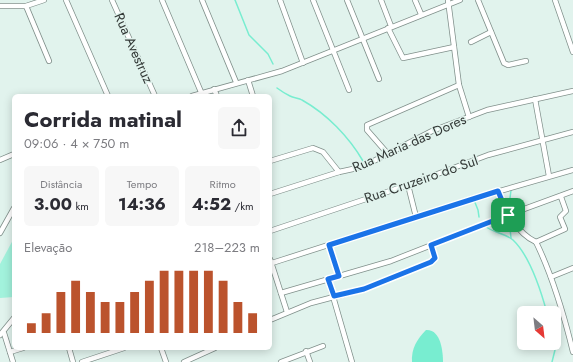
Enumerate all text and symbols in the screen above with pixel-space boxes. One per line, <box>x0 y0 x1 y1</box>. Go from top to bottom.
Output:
street label: Rua Avestruz <box>110 9 159 87</box>
text: Corrida matinal <box>24 103 182 135</box>
button: share <box>218 107 260 149</box>
street label: Rua Maria das Dores <box>349 109 469 177</box>
text: 09:06 · 4 × 750 m <box>24 134 129 153</box>
street label: Rua Cruzeiro do Sul <box>361 150 481 208</box>
text: Distância <box>40 176 82 192</box>
text: Tempo <box>127 176 157 192</box>
text: Ritmo <box>210 176 236 192</box>
text: 3.00 <box>34 192 72 216</box>
text: 14:36 <box>118 192 166 216</box>
text: 4:52 <box>192 192 231 216</box>
text: km <box>72 198 89 214</box>
text: /km <box>231 198 254 214</box>
pin <box>491 198 525 232</box>
icon: arrive <box>497 204 519 226</box>
text: Elevação <box>24 238 72 257</box>
text: 218–223 m <box>194 238 260 257</box>
north arrow <box>517 306 561 350</box>
map controls <box>517 306 561 350</box>

